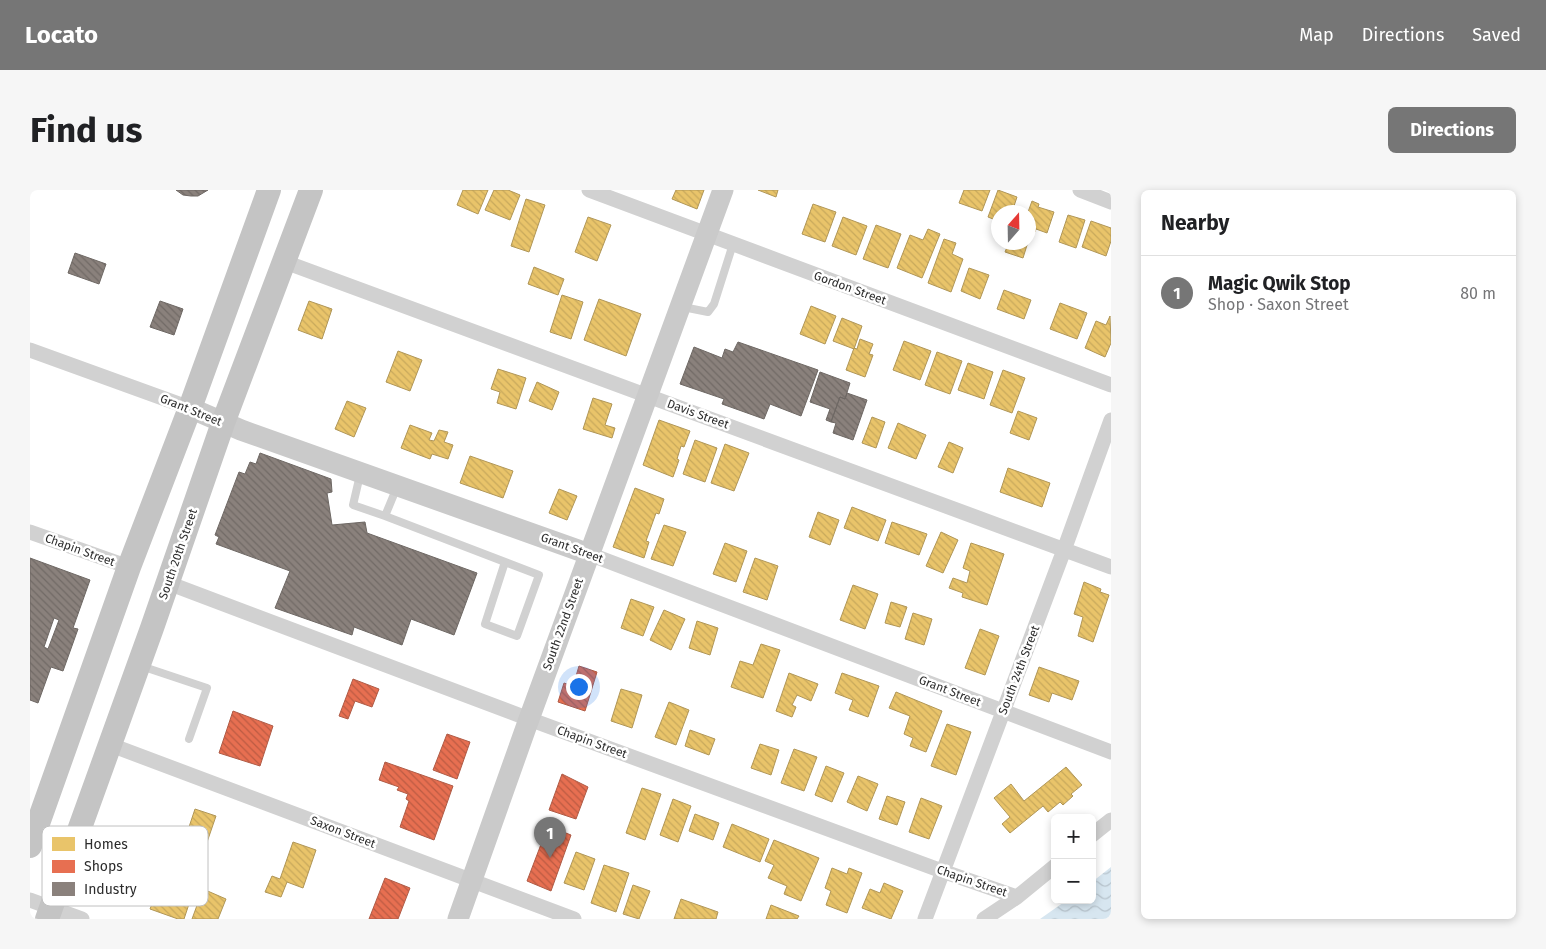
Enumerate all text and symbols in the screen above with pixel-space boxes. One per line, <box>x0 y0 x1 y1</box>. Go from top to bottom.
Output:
text: Locato <box>25 21 98 49</box>
text: Map <box>1299 24 1334 46</box>
text: Directions <box>1362 24 1444 46</box>
text: Saved <box>1472 24 1521 46</box>
button: Directions <box>1388 107 1516 153</box>
text: Find us <box>30 109 142 151</box>
north arrow <box>991 205 1036 250</box>
text: Nearby <box>1161 210 1229 236</box>
street label: Gordon Street <box>812 268 889 308</box>
text: Magic Qwik Stop <box>1208 272 1351 295</box>
text: 1 <box>1173 284 1181 303</box>
text: 80 m <box>1460 284 1496 303</box>
text: Shop · Saxon Street <box>1208 295 1349 314</box>
street label: Grant Street <box>158 391 225 429</box>
street label: Davis Street <box>665 396 731 432</box>
street label: South 20th Street <box>156 506 200 601</box>
street label: Grant Street <box>539 530 606 566</box>
street label: Chapin Street <box>43 531 118 569</box>
street label: South 22nd Street <box>540 575 586 672</box>
street label: South 24th Street <box>996 623 1043 716</box>
street label: Grant Street <box>917 673 984 709</box>
your location <box>566 674 592 700</box>
street label: Chapin Street <box>555 723 630 761</box>
street label: Saxon Street <box>308 813 378 851</box>
map controls <box>1051 814 1096 904</box>
button: + <box>1051 814 1096 859</box>
pin: 1 <box>534 817 566 858</box>
legend <box>42 826 208 906</box>
text: Homes <box>84 836 128 853</box>
text: Shops <box>84 858 123 875</box>
button: − <box>1051 859 1096 904</box>
street label: Chapin Street <box>935 862 1010 900</box>
text: Industry <box>84 881 137 898</box>

